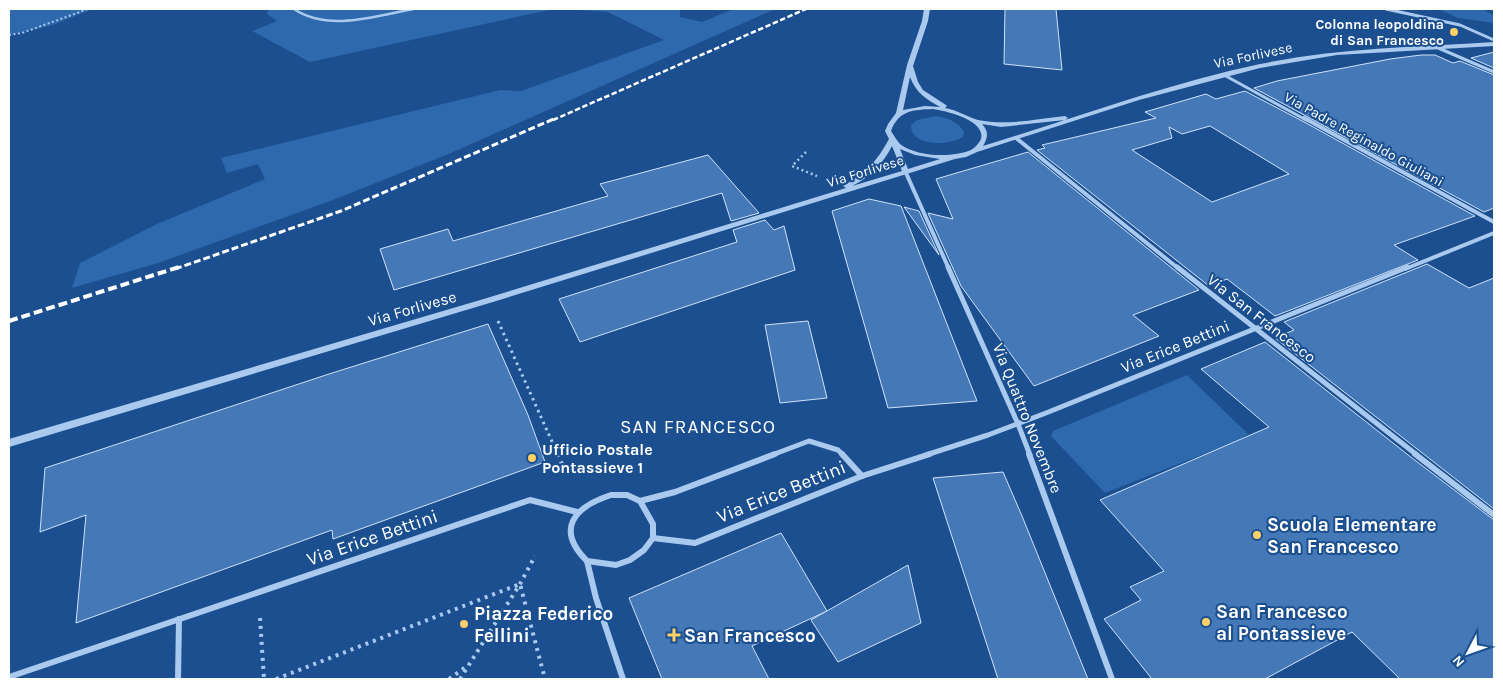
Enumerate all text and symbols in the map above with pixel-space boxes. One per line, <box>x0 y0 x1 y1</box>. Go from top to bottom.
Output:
place label: Colonna leopoldina di San Francesco <box>1315 16 1444 49</box>
marker: Colonna leopoldina di San Francesco <box>1448 26 1460 38</box>
street label: Via Forlivese <box>1212 39 1294 72</box>
street label: Via Padre Reginaldo Giuliani <box>1281 88 1446 190</box>
street label: Via Forlivese <box>825 152 906 191</box>
street label: Via San Francesco <box>1204 270 1320 367</box>
street label: Via Forlivese <box>366 287 458 330</box>
street label: Via Erice Bettini <box>1118 316 1232 377</box>
street label: Via Quattro Novembre <box>989 340 1066 496</box>
district label: SAN FRANCESCO <box>620 416 776 438</box>
place label: Ufficio Postale Pontassieve 1 <box>542 440 653 477</box>
marker: Ufficio Postale Pontassieve 1 <box>526 452 538 464</box>
street label: Via Erice Bettini <box>714 456 849 528</box>
street label: Via Erice Bettini <box>304 505 441 571</box>
place label: Scuola Elementare San Francesco <box>1267 514 1437 558</box>
marker: Scuola Elementare San Francesco <box>1251 529 1263 541</box>
place label: San Francesco al Pontassieve <box>1216 601 1348 645</box>
place label: Piazza Federico Fellini <box>474 603 613 647</box>
marker: San Francesco al Pontassieve <box>1200 616 1212 628</box>
marker: Piazza Federico Fellini <box>458 618 470 630</box>
place label: San Francesco <box>684 625 816 647</box>
north arrow <box>1443 628 1493 678</box>
marker: San Francesco <box>668 629 680 641</box>
text: N <box>1449 652 1468 671</box>

